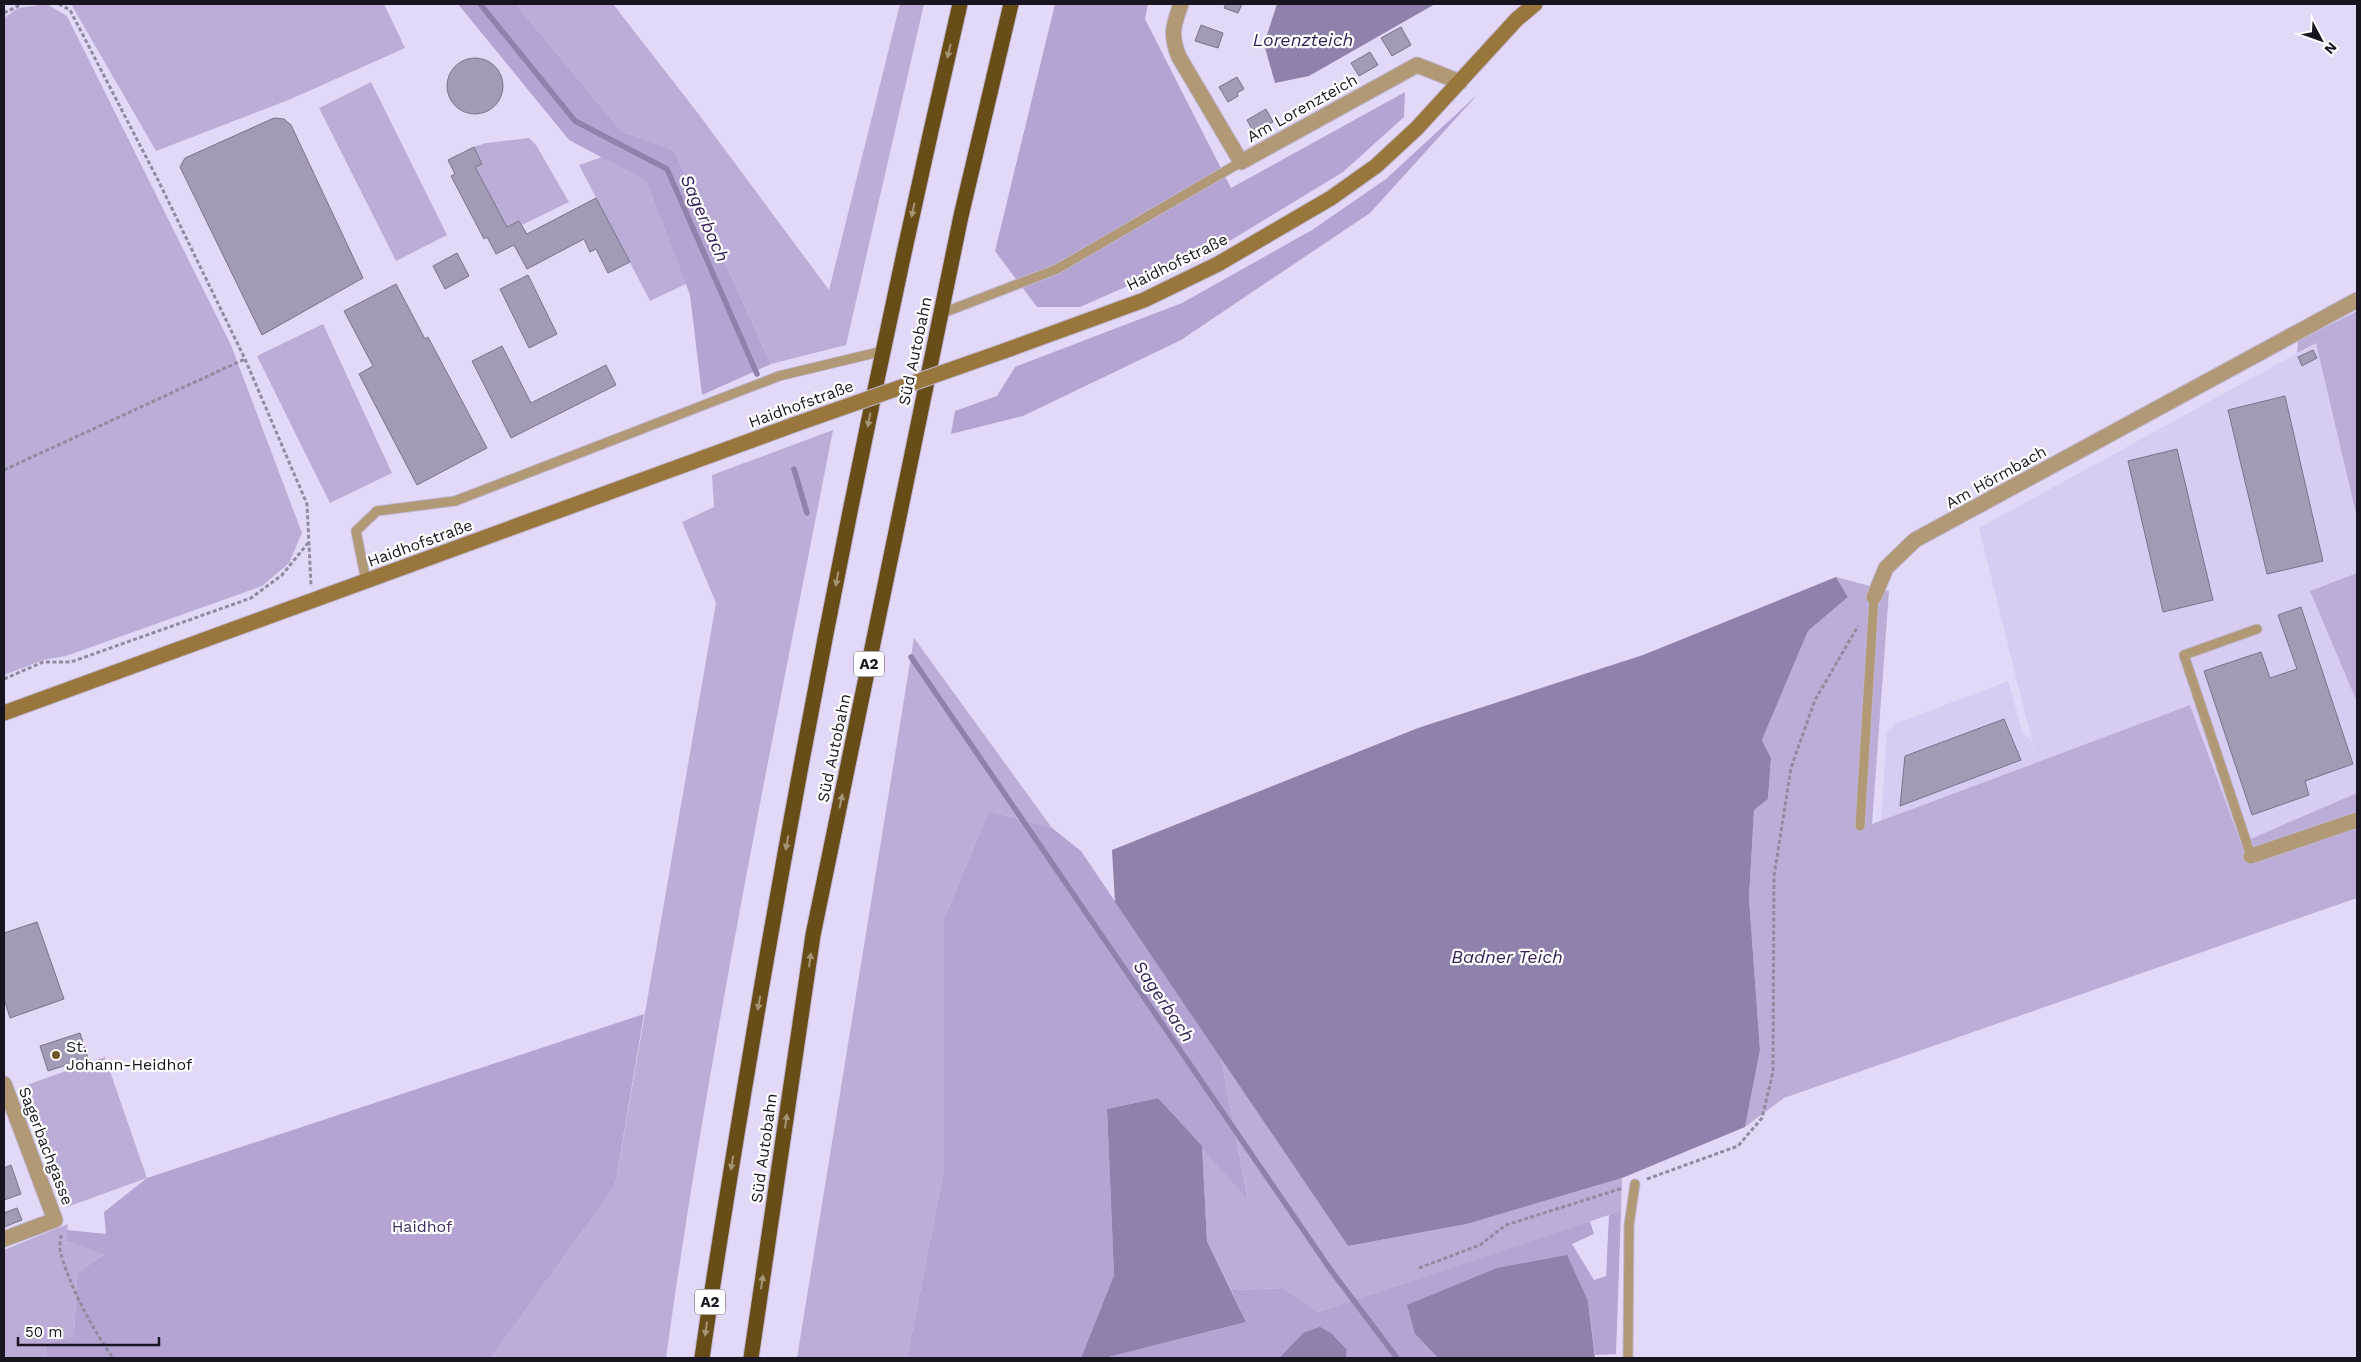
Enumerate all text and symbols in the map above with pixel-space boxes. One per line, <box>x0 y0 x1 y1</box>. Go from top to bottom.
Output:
north arrow <box>2296 15 2346 65</box>
water label: Lorenzteich <box>1253 29 1353 50</box>
text: N <box>2321 39 2340 58</box>
one-way arrow <box>945 44 953 59</box>
street label: Am Lorenzteich <box>1244 70 1360 146</box>
water label: Sagerbach <box>676 171 734 265</box>
one-way arrow <box>908 202 916 218</box>
street label: Haidhofstraße <box>1123 229 1231 295</box>
street label: Süd Autobahn <box>894 295 936 407</box>
street label: Haidhofstraße <box>746 376 856 432</box>
one-way arrow <box>865 413 873 428</box>
street label: Am Hörmbach <box>1942 441 2050 513</box>
street label: Haidhofstraße <box>365 515 475 571</box>
one-way arrow <box>833 572 841 588</box>
road number: A2 <box>854 652 884 676</box>
street label: Süd Autobahn <box>813 692 855 804</box>
one-way arrow <box>837 793 845 808</box>
one-way arrow <box>782 835 790 851</box>
water label: Badner Teich <box>1451 946 1563 967</box>
one-way arrow <box>806 952 814 968</box>
water label: Sagerbach <box>1129 956 1199 1046</box>
one-way arrow <box>755 995 763 1011</box>
place label: St. Johann-Heidhof <box>66 1037 193 1074</box>
marker: St. Johann-Heidhof <box>50 1049 62 1061</box>
street label: Sagerbachgasse <box>15 1084 77 1208</box>
street label: Süd Autobahn <box>747 1092 781 1204</box>
one-way arrow <box>782 1113 790 1129</box>
one-way arrow <box>728 1156 736 1172</box>
park label: Haidhof <box>392 1217 453 1236</box>
one-way arrow <box>758 1273 766 1289</box>
road number: A2 <box>695 1290 725 1314</box>
scale bar <box>18 1314 159 1346</box>
one-way arrow <box>702 1321 710 1337</box>
text: 50 m <box>25 1323 62 1341</box>

